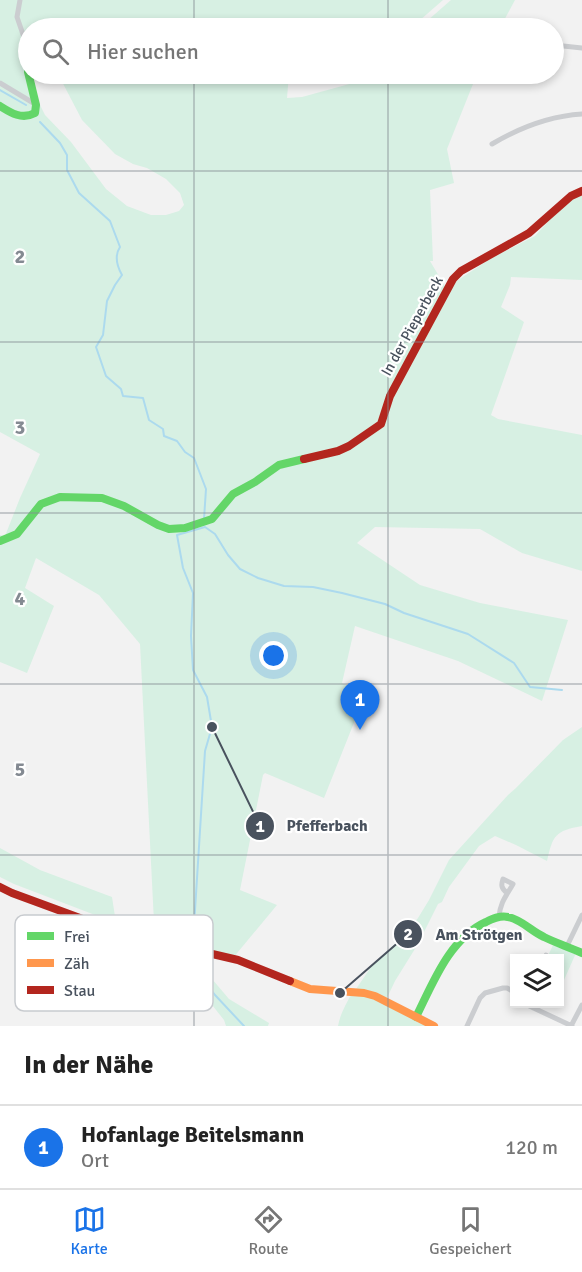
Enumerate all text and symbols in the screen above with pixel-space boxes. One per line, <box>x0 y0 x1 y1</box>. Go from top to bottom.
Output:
search box <box>18 18 564 84</box>
icon: search <box>39 35 72 68</box>
text: Hier suchen <box>87 38 199 65</box>
text: 2 <box>15 244 25 269</box>
street label: In der Pieperbeck <box>377 273 447 379</box>
text: 3 <box>15 415 25 440</box>
text: 4 <box>15 586 26 611</box>
your location <box>259 641 288 670</box>
pin: 1 <box>340 680 380 730</box>
text: 5 <box>15 757 25 782</box>
callout: Pfefferbach <box>245 809 380 843</box>
text: 1 <box>255 815 265 837</box>
text: Pfefferbach <box>286 816 368 836</box>
legend <box>15 915 213 1011</box>
callout: Am Strötgen <box>393 917 535 951</box>
text: 2 <box>403 923 413 945</box>
text: Am Strötgen <box>435 925 523 945</box>
text: Frei <box>64 927 90 947</box>
text: Zäh <box>64 954 90 974</box>
map controls <box>510 954 564 1008</box>
button: layers <box>510 954 564 1008</box>
text: Stau <box>64 981 95 1001</box>
text: In der Nähe <box>24 1049 154 1081</box>
text: Hofanlage Beitelsmann <box>81 1121 304 1148</box>
text: 1 <box>38 1135 49 1160</box>
text: 120 m <box>505 1135 558 1160</box>
text: Ort <box>81 1148 109 1173</box>
tab: Karte <box>70 1203 108 1259</box>
tab: Route <box>249 1203 289 1259</box>
tab: Gespeichert <box>429 1203 512 1259</box>

